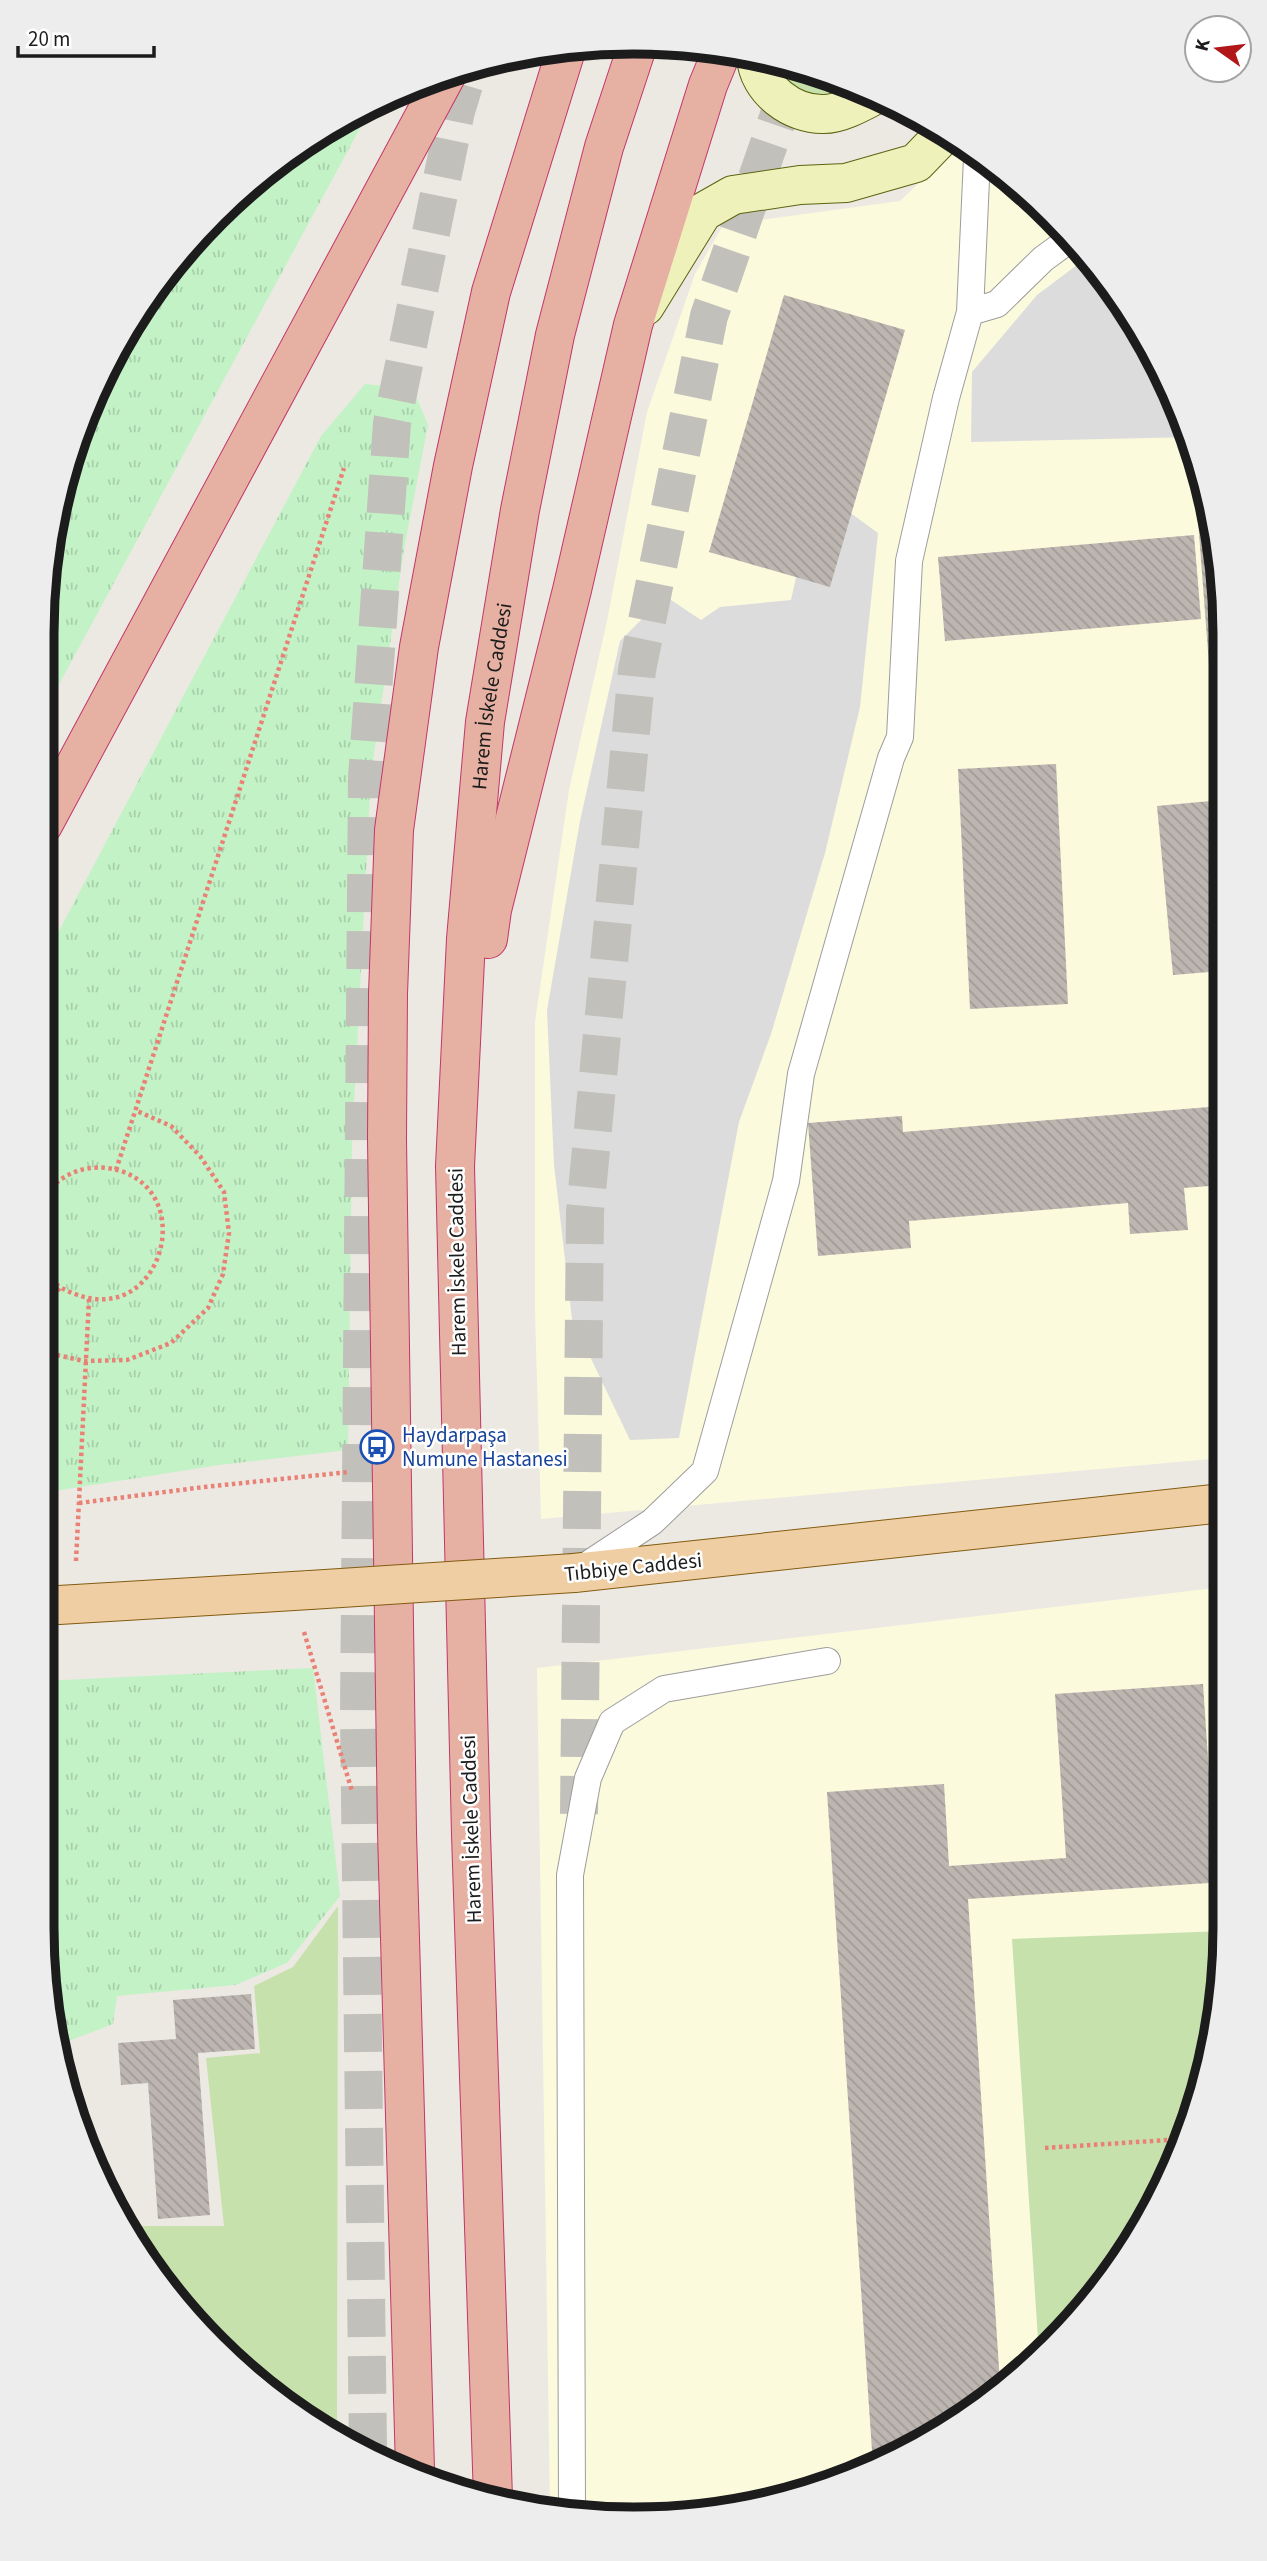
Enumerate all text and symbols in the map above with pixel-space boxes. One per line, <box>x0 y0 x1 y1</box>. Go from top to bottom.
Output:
scale bar <box>18 14 154 58</box>
north arrow <box>1183 14 1253 84</box>
text: 20 m <box>28 24 70 54</box>
text: K <box>1188 36 1218 54</box>
street label: Harem İskele Caddesi <box>464 601 519 791</box>
street label: Harem İskele Caddesi <box>440 1168 474 1356</box>
place label: Haydarpaşa Numune Hastanesi <box>402 1420 568 1474</box>
bus stop icon: Haydarpaşa Numune Hastanesi <box>358 1428 396 1466</box>
street label: Tıbbiye Caddesi <box>563 1545 703 1589</box>
street label: Harem İskele Caddesi <box>453 1734 489 1924</box>

